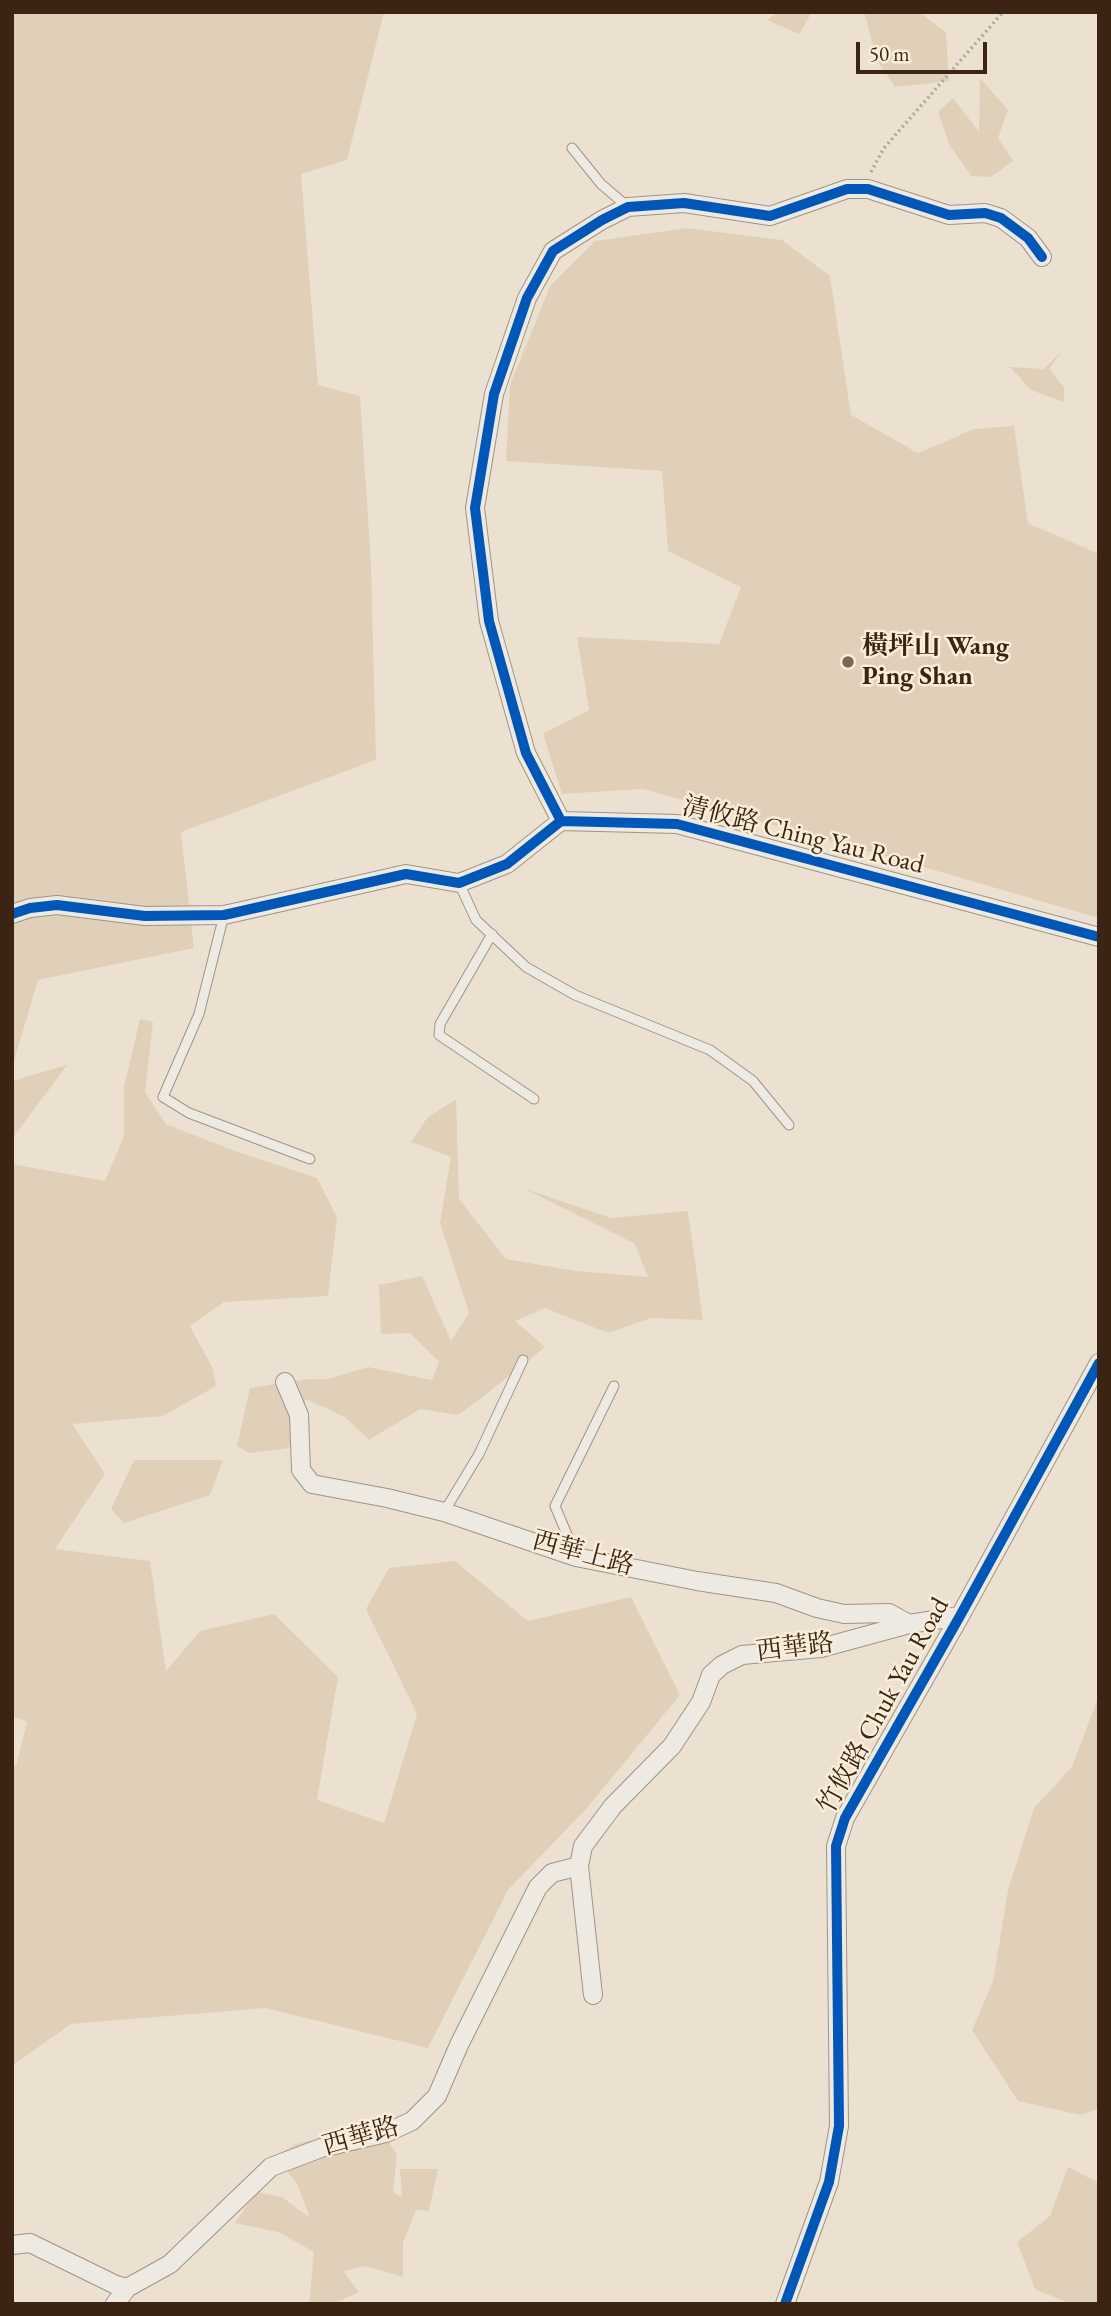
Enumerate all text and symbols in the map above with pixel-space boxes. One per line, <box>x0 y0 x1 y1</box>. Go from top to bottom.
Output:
scale bar <box>859 28 990 72</box>
text: 50 m <box>869 40 910 67</box>
place label: 橫坪山 Wang Ping Shan <box>862 631 1009 692</box>
marker: 橫坪山 Wang Ping Shan <box>840 654 856 670</box>
street label: 清攸路 Ching Yau Road <box>679 791 927 881</box>
street label: 西華上路 <box>529 1525 637 1583</box>
street label: 竹攸路 Chuk Yau Road <box>812 1592 956 1820</box>
street label: 西華路 <box>754 1628 836 1668</box>
street label: 西華路 <box>319 2111 403 2163</box>

